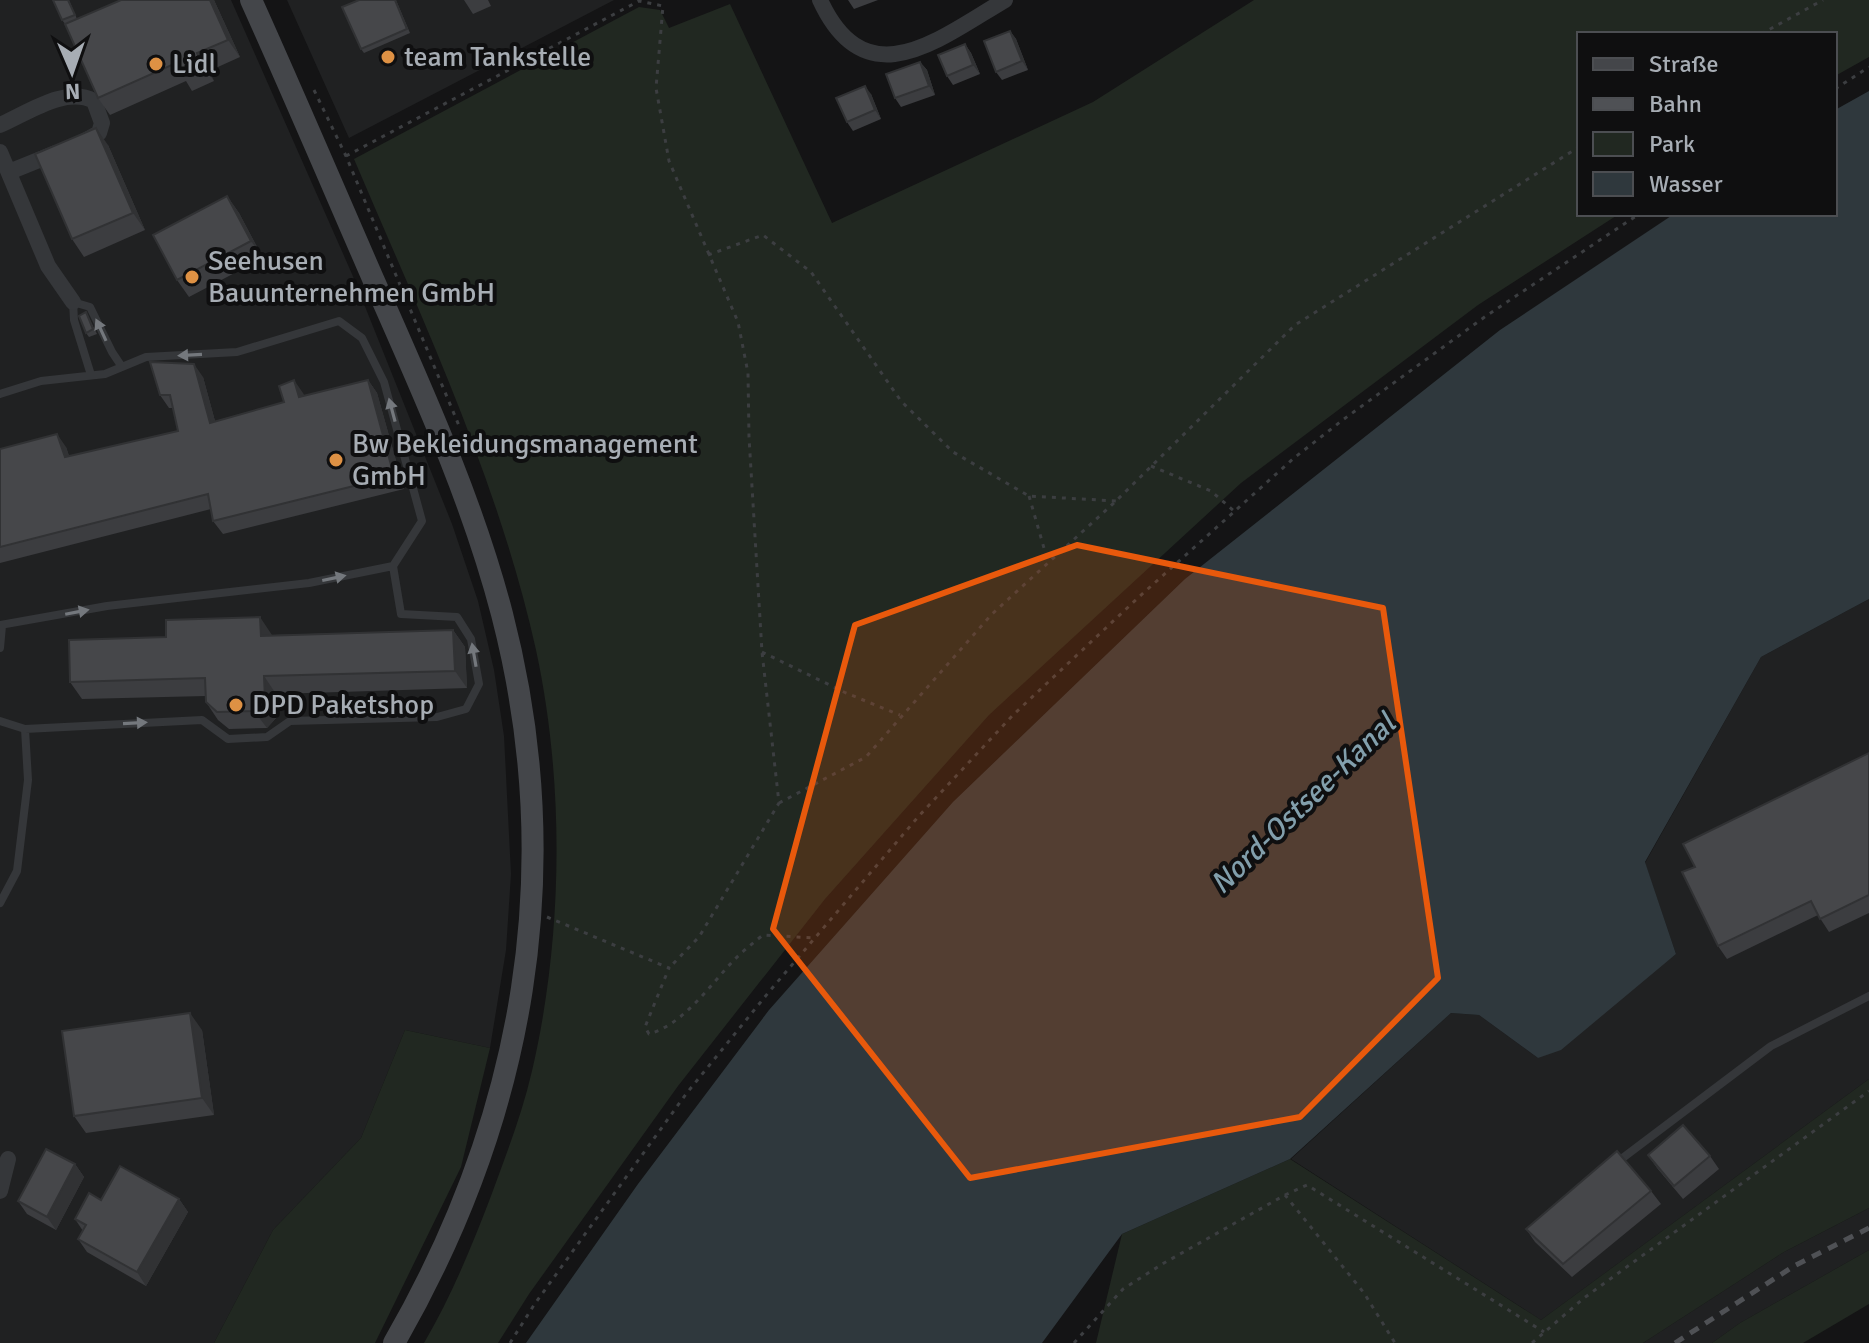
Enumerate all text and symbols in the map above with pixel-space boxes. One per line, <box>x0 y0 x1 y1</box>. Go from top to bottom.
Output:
north arrow <box>32 32 112 112</box>
legend <box>1577 32 1837 216</box>
place label: team Tankstelle <box>404 40 591 74</box>
place label: Lidl <box>172 47 217 81</box>
marker: team Tankstelle <box>379 48 397 66</box>
text: Straße <box>1649 49 1719 79</box>
marker: Lidl <box>147 55 165 73</box>
text: N <box>65 78 81 105</box>
text: Bahn <box>1649 89 1702 119</box>
text: Park <box>1649 129 1695 159</box>
text: Wasser <box>1649 169 1723 199</box>
place label: Seehusen Bauunternehmen GmbH <box>208 244 495 310</box>
marker: Seehusen Bauunternehmen GmbH <box>183 268 201 286</box>
one-way arrow <box>94 318 108 341</box>
one-way arrow <box>177 348 202 361</box>
one-way arrow <box>385 397 397 422</box>
place label: Bw Bekleidungsmanagement GmbH <box>352 427 698 493</box>
marker: Bw Bekleidungsmanagement GmbH <box>327 451 345 469</box>
one-way arrow <box>322 571 347 584</box>
one-way arrow <box>64 605 89 617</box>
one-way arrow <box>467 643 480 668</box>
place label: DPD Paketshop <box>252 688 434 722</box>
marker: DPD Paketshop <box>227 696 245 714</box>
water label: Nord-Ostsee-Kanal <box>1203 705 1405 902</box>
one-way arrow <box>123 717 148 730</box>

